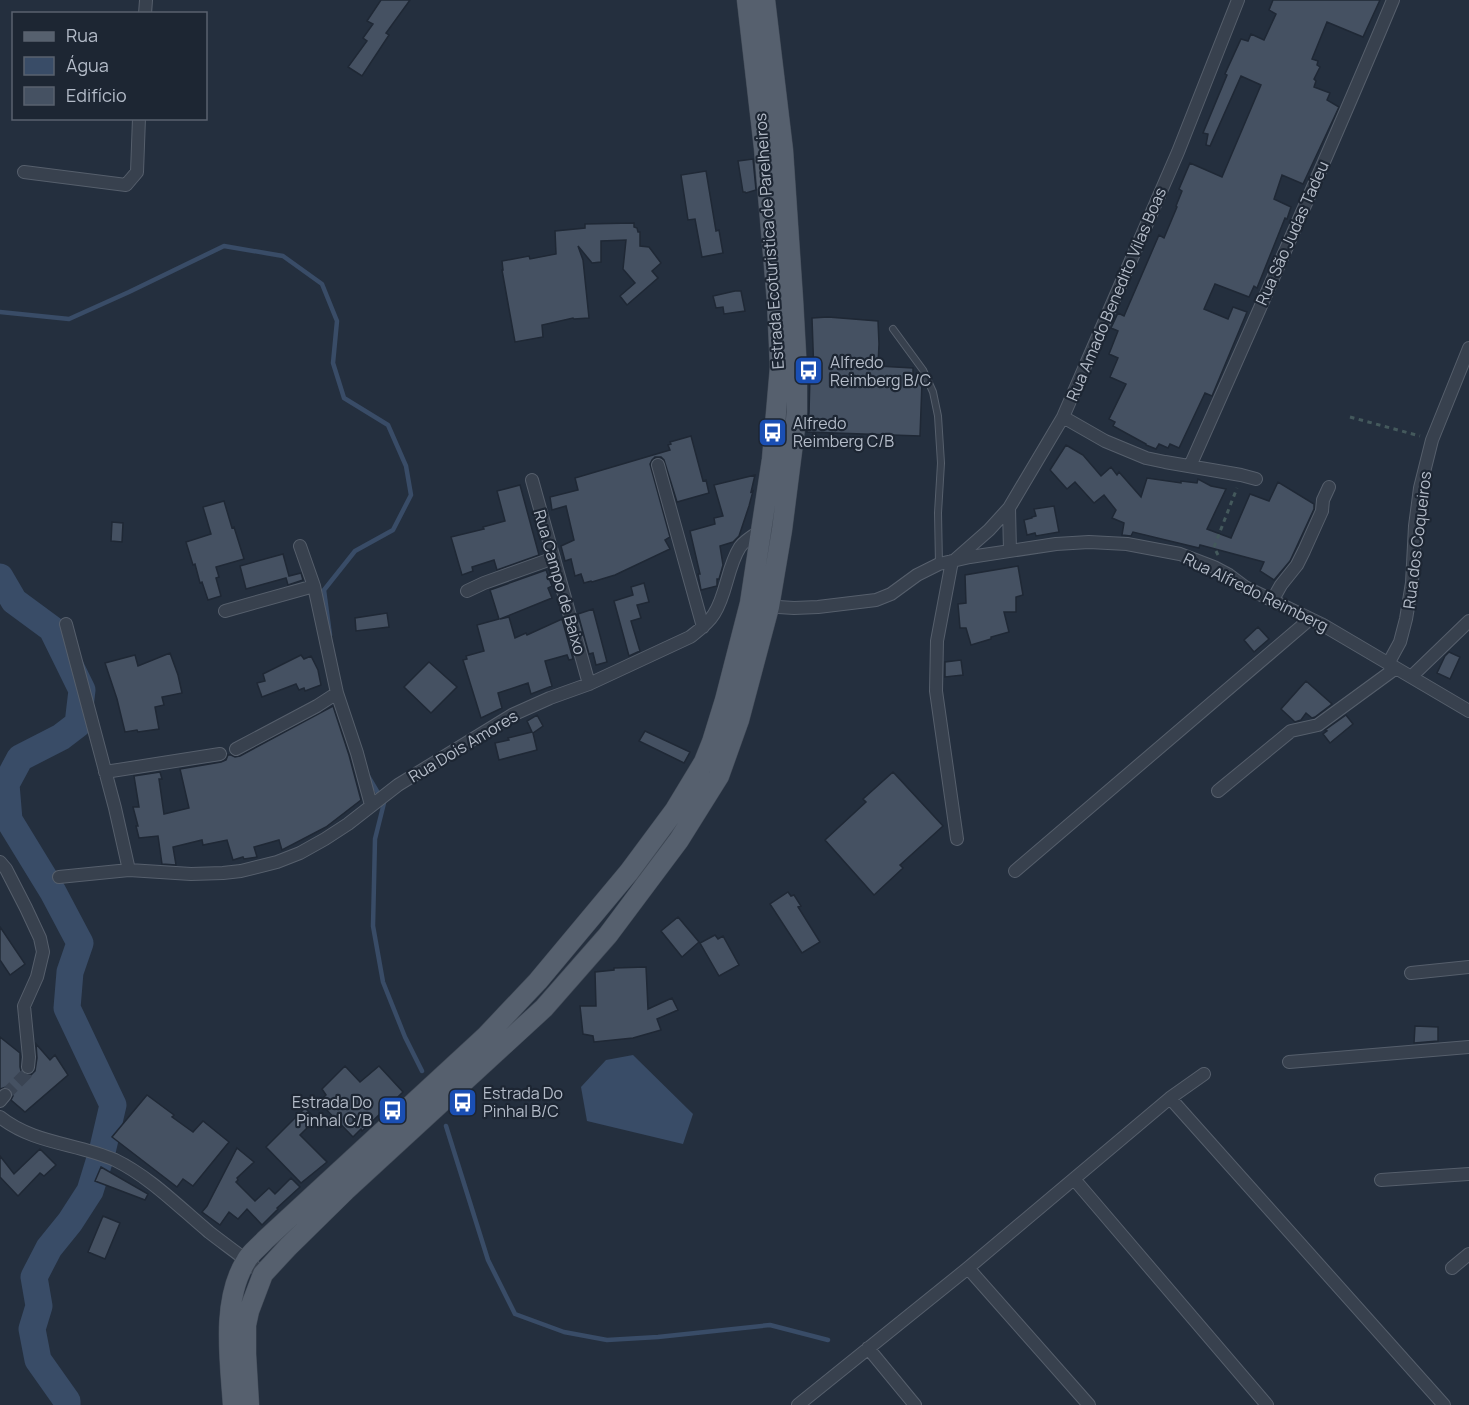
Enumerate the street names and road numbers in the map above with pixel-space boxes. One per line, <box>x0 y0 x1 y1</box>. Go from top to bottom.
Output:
street label: Estrada Ecoturistica de Parelheiros <box>749 112 789 370</box>
street label: Rua São Judas Tadeu <box>1250 157 1334 309</box>
street label: Rua Amado Benedito Vilas Boas <box>1061 184 1171 404</box>
street label: Rua dos Coqueiros <box>1398 470 1436 610</box>
street label: Rua Campo de Baixo <box>529 507 591 657</box>
street label: Rua Alfredo Reimberg <box>1180 547 1332 637</box>
street label: Rua Dois Amores <box>404 705 522 787</box>

